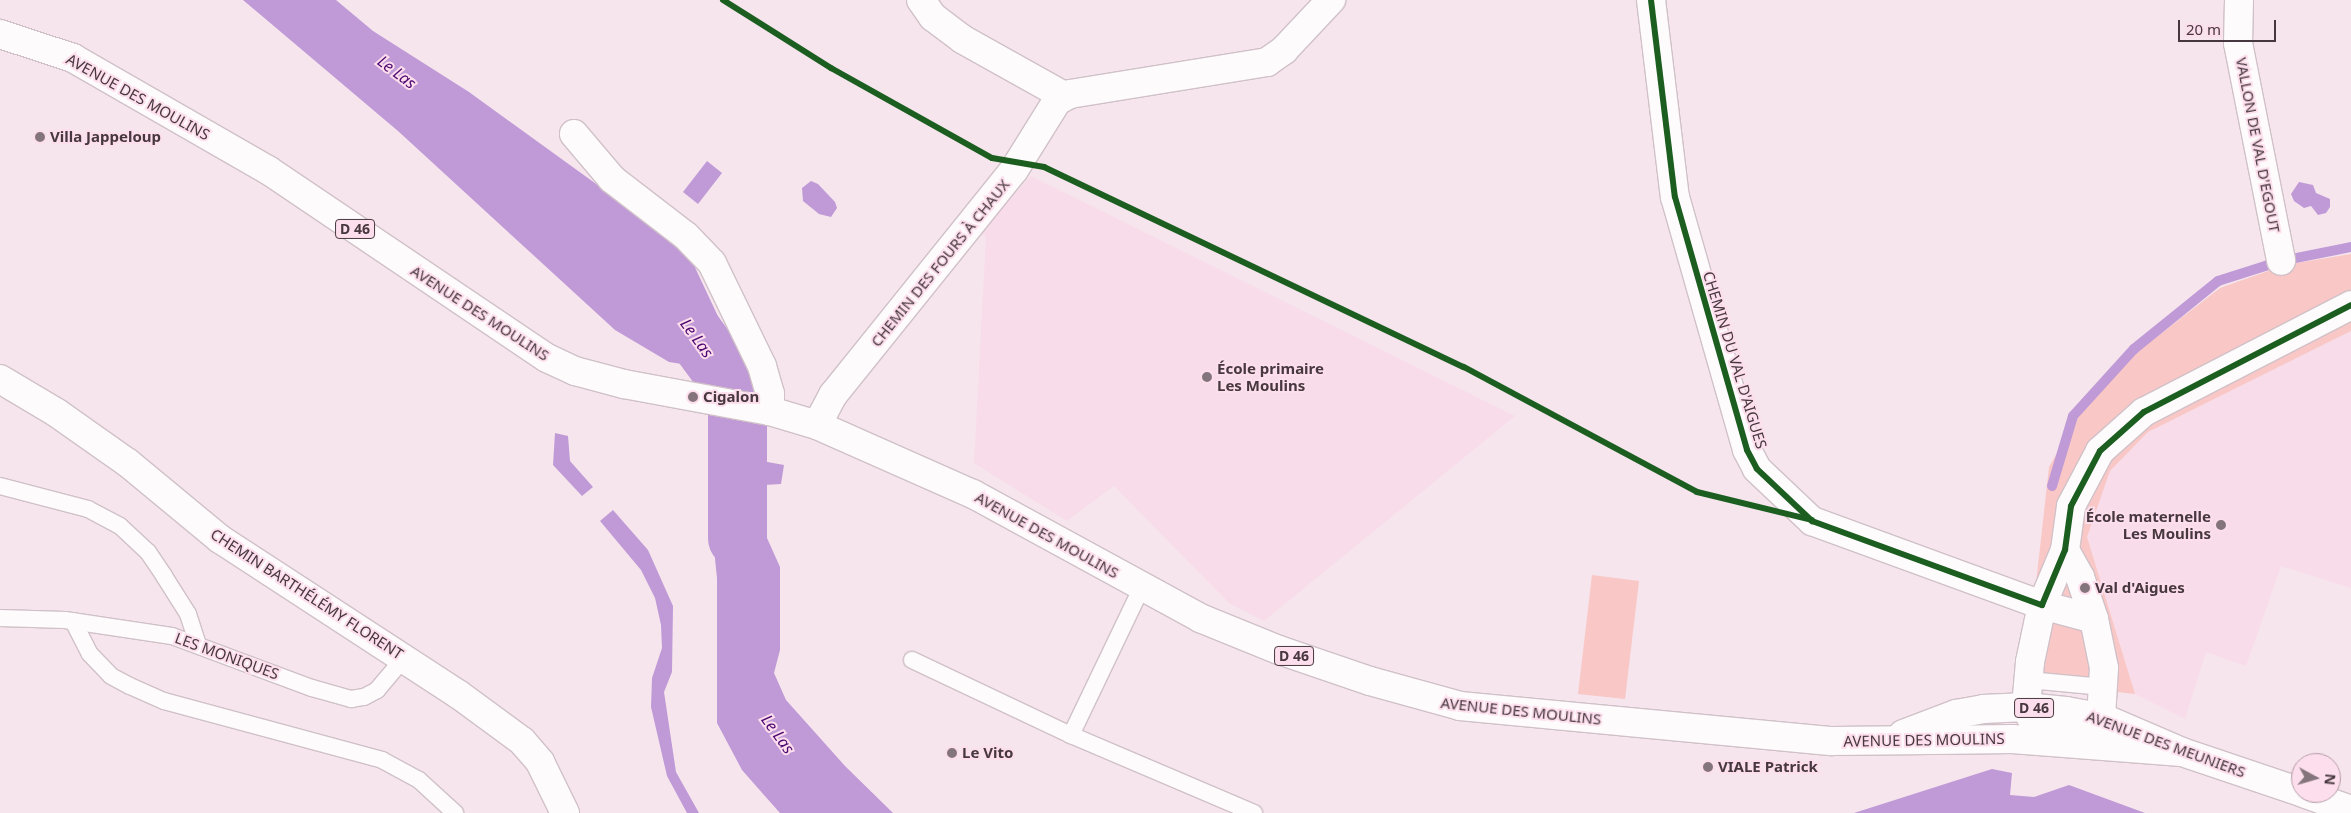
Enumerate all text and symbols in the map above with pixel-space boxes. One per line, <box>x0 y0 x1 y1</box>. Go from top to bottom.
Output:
scale bar <box>2181 10 2278 42</box>
text: 20 m <box>2186 19 2221 39</box>
street label: AVENUE DES MOULINS <box>63 50 213 144</box>
water label: Le Las <box>374 51 420 93</box>
street label: VALLON DE VAL D'EGOUT <box>2232 56 2284 234</box>
place label: Villa Jappeloup <box>50 128 161 146</box>
marker: Villa Jappeloup <box>34 131 46 143</box>
street label: CHEMIN DES FOURS À CHAUX <box>867 176 1013 350</box>
road number: D 46 <box>335 218 375 240</box>
street label: AVENUE DES MOULINS <box>407 262 553 364</box>
street label: CHEMIN DU VAL D'AIGUES <box>1699 269 1771 451</box>
water label: Le Las <box>676 315 718 361</box>
place label: École primaire Les Moulins <box>1217 359 1324 394</box>
marker: École primaire Les Moulins <box>1201 371 1213 383</box>
place label: Cigalon <box>703 388 759 406</box>
marker: Cigalon <box>687 391 699 403</box>
street label: AVENUE DES MOULINS <box>972 488 1122 582</box>
place label: École maternelle Les Moulins <box>2086 507 2211 542</box>
marker: École maternelle Les Moulins <box>2215 519 2227 531</box>
street label: CHEMIN BARTHÉLÉMY FLORENT <box>207 525 407 663</box>
place label: Val d'Aigues <box>2095 579 2185 597</box>
marker: Val d'Aigues <box>2079 582 2091 594</box>
street label: LES MONIQUES <box>173 629 281 683</box>
road number: D 46 <box>1274 644 1314 668</box>
street label: AVENUE DES MOULINS <box>1440 694 1602 728</box>
road number: D 46 <box>2014 696 2054 720</box>
street label: AVENUE DES MEUNIERS <box>2084 707 2248 781</box>
water label: Le Las <box>757 711 799 757</box>
street label: AVENUE DES MOULINS <box>1843 730 2005 750</box>
place label: Le Vito <box>962 744 1013 762</box>
marker: Le Vito <box>946 747 958 759</box>
north arrow <box>2291 753 2341 803</box>
place label: VIALE Patrick <box>1718 758 1818 776</box>
marker: VIALE Patrick <box>1702 761 1714 773</box>
text: N <box>2320 773 2340 786</box>

